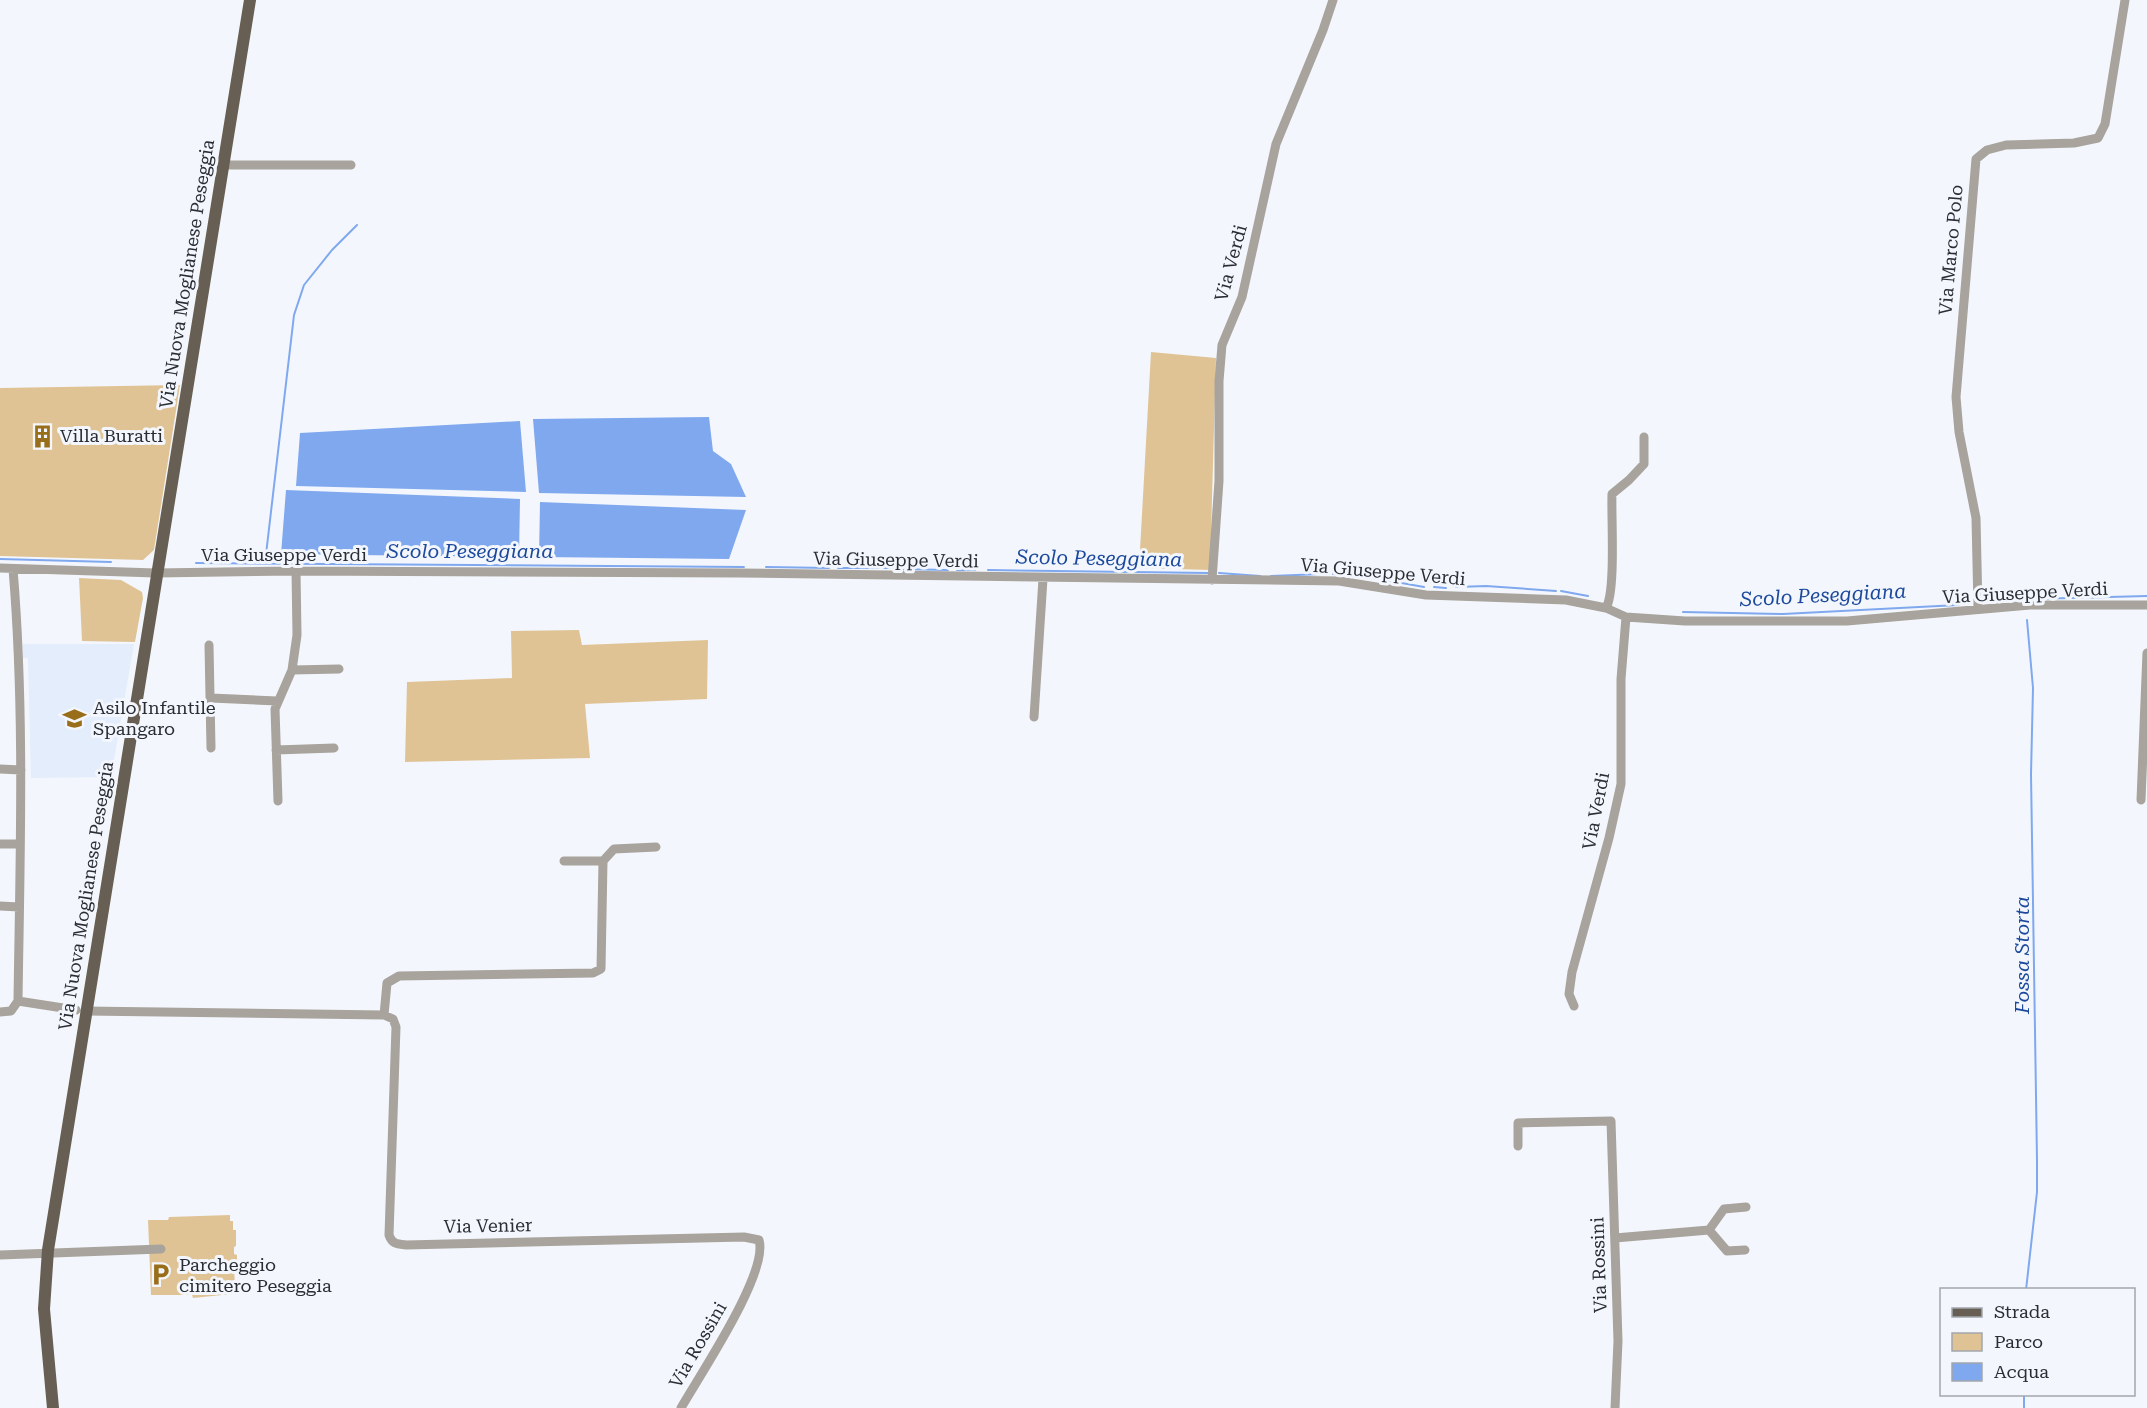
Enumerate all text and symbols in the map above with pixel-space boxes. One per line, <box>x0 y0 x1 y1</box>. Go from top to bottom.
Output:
street label: Via Nuova Moglianese Peseggia <box>155 138 218 410</box>
street label: Via Marco Polo <box>1934 184 1967 316</box>
street label: Via Verdi <box>1210 222 1251 304</box>
building icon: Villa Buratti <box>29 423 55 449</box>
place label: Villa Buratti <box>60 425 163 446</box>
water label: Scolo Peseggiana <box>386 539 553 563</box>
street label: Via Giuseppe Verdi <box>201 544 367 565</box>
water label: Scolo Peseggiana <box>1015 545 1182 571</box>
street label: Via Giuseppe Verdi <box>813 548 979 571</box>
street label: Via Giuseppe Verdi <box>1300 554 1467 589</box>
street label: Via Giuseppe Verdi <box>1942 578 2109 607</box>
water label: Scolo Peseggiana <box>1738 579 1907 611</box>
place label: Asilo Infantile Spangaro <box>93 697 216 739</box>
school or university icon: Asilo Infantile Spangaro <box>62 705 88 731</box>
street label: Via Nuova Moglianese Peseggia <box>54 760 117 1032</box>
street label: Via Verdi <box>1578 770 1613 851</box>
water label: Fossa Storta <box>2010 896 2034 1015</box>
street label: Via Venier <box>443 1214 533 1237</box>
street label: Via Rossini <box>1586 1216 1611 1313</box>
place label: Parcheggio cimitero Peseggia <box>179 1254 332 1296</box>
parking icon: Parcheggio cimitero Peseggia <box>148 1262 174 1288</box>
legend <box>1940 1288 2135 1396</box>
street label: Via Rossini <box>664 1298 731 1392</box>
text: Strada <box>1994 1301 2050 1322</box>
text: Parco <box>1994 1331 2043 1352</box>
text: Acqua <box>1994 1361 2049 1382</box>

